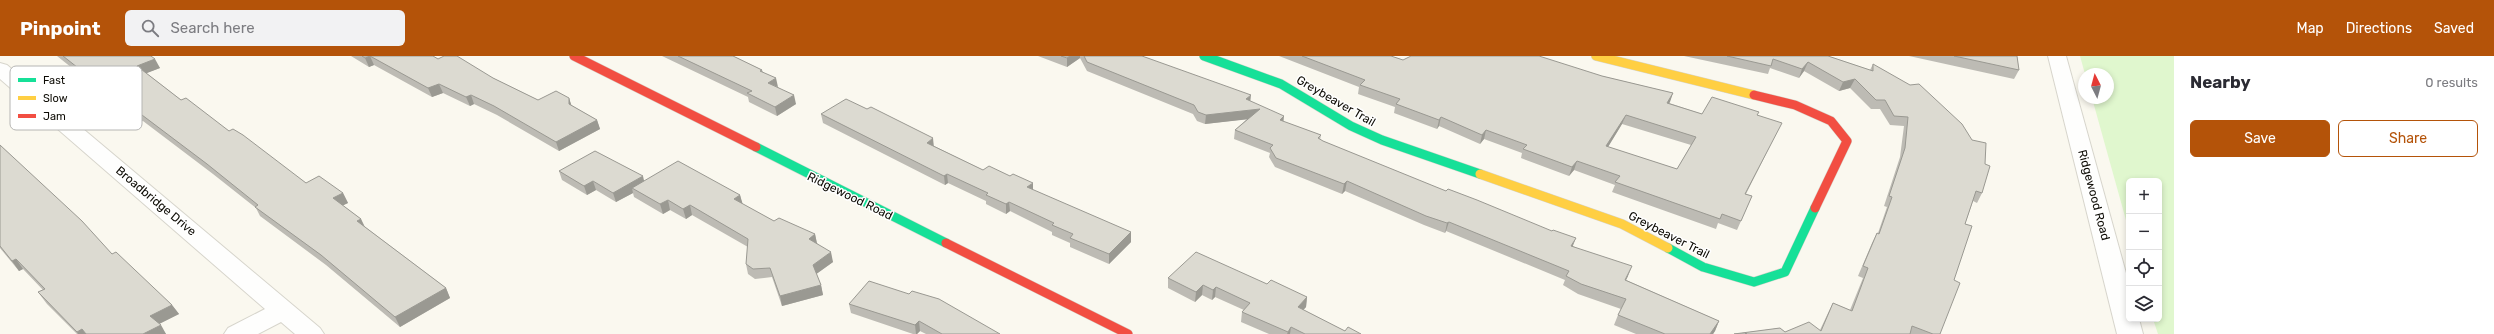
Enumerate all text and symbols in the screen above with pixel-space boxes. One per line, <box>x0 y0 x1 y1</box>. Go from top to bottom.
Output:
search box <box>125 10 405 46</box>
text: Pinpoint <box>20 17 101 40</box>
icon: search <box>139 17 161 39</box>
text: Search here <box>171 19 255 37</box>
text: Map <box>2297 20 2324 37</box>
text: Directions <box>2346 20 2412 37</box>
text: Saved <box>2434 20 2474 37</box>
legend <box>10 66 142 130</box>
north arrow <box>2078 68 2114 104</box>
text: Nearby <box>2190 72 2251 92</box>
street label: Greybeaver Trail <box>1294 73 1378 129</box>
text: Fast <box>43 74 66 87</box>
text: 0 results <box>2425 75 2478 90</box>
text: Slow <box>43 92 68 105</box>
text: Jam <box>43 110 66 123</box>
button: Save <box>2190 120 2330 157</box>
button: Share <box>2338 120 2478 157</box>
street label: Ridgewood Road <box>2075 148 2113 242</box>
street label: Broadbridge Drive <box>113 163 199 239</box>
street label: Ridgewood Road <box>805 169 895 223</box>
map controls <box>2126 178 2162 322</box>
button: + <box>2126 178 2162 214</box>
street label: Greybeaver Trail <box>1626 209 1712 261</box>
button: − <box>2126 214 2162 250</box>
button: locate <box>2126 250 2162 286</box>
button: layers <box>2126 286 2162 322</box>

